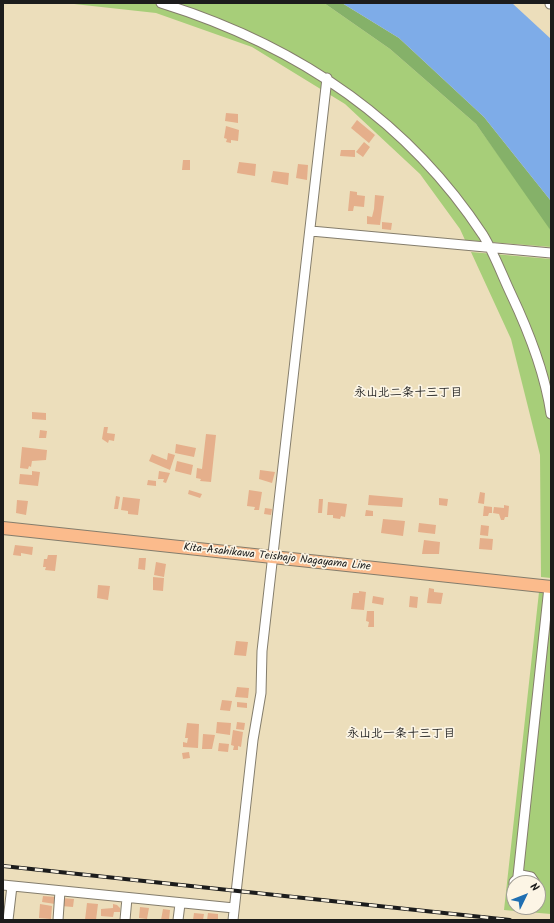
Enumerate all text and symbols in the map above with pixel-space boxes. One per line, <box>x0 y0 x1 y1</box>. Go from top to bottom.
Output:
district label: 永山北二条十三丁目 <box>354 387 462 401</box>
street label: Kita-Asahikawa Teishajo Nagayama Line <box>183 542 371 574</box>
district label: 永山北一条十三丁目 <box>347 728 455 742</box>
north arrow <box>506 875 546 915</box>
text: N <box>525 879 543 896</box>

